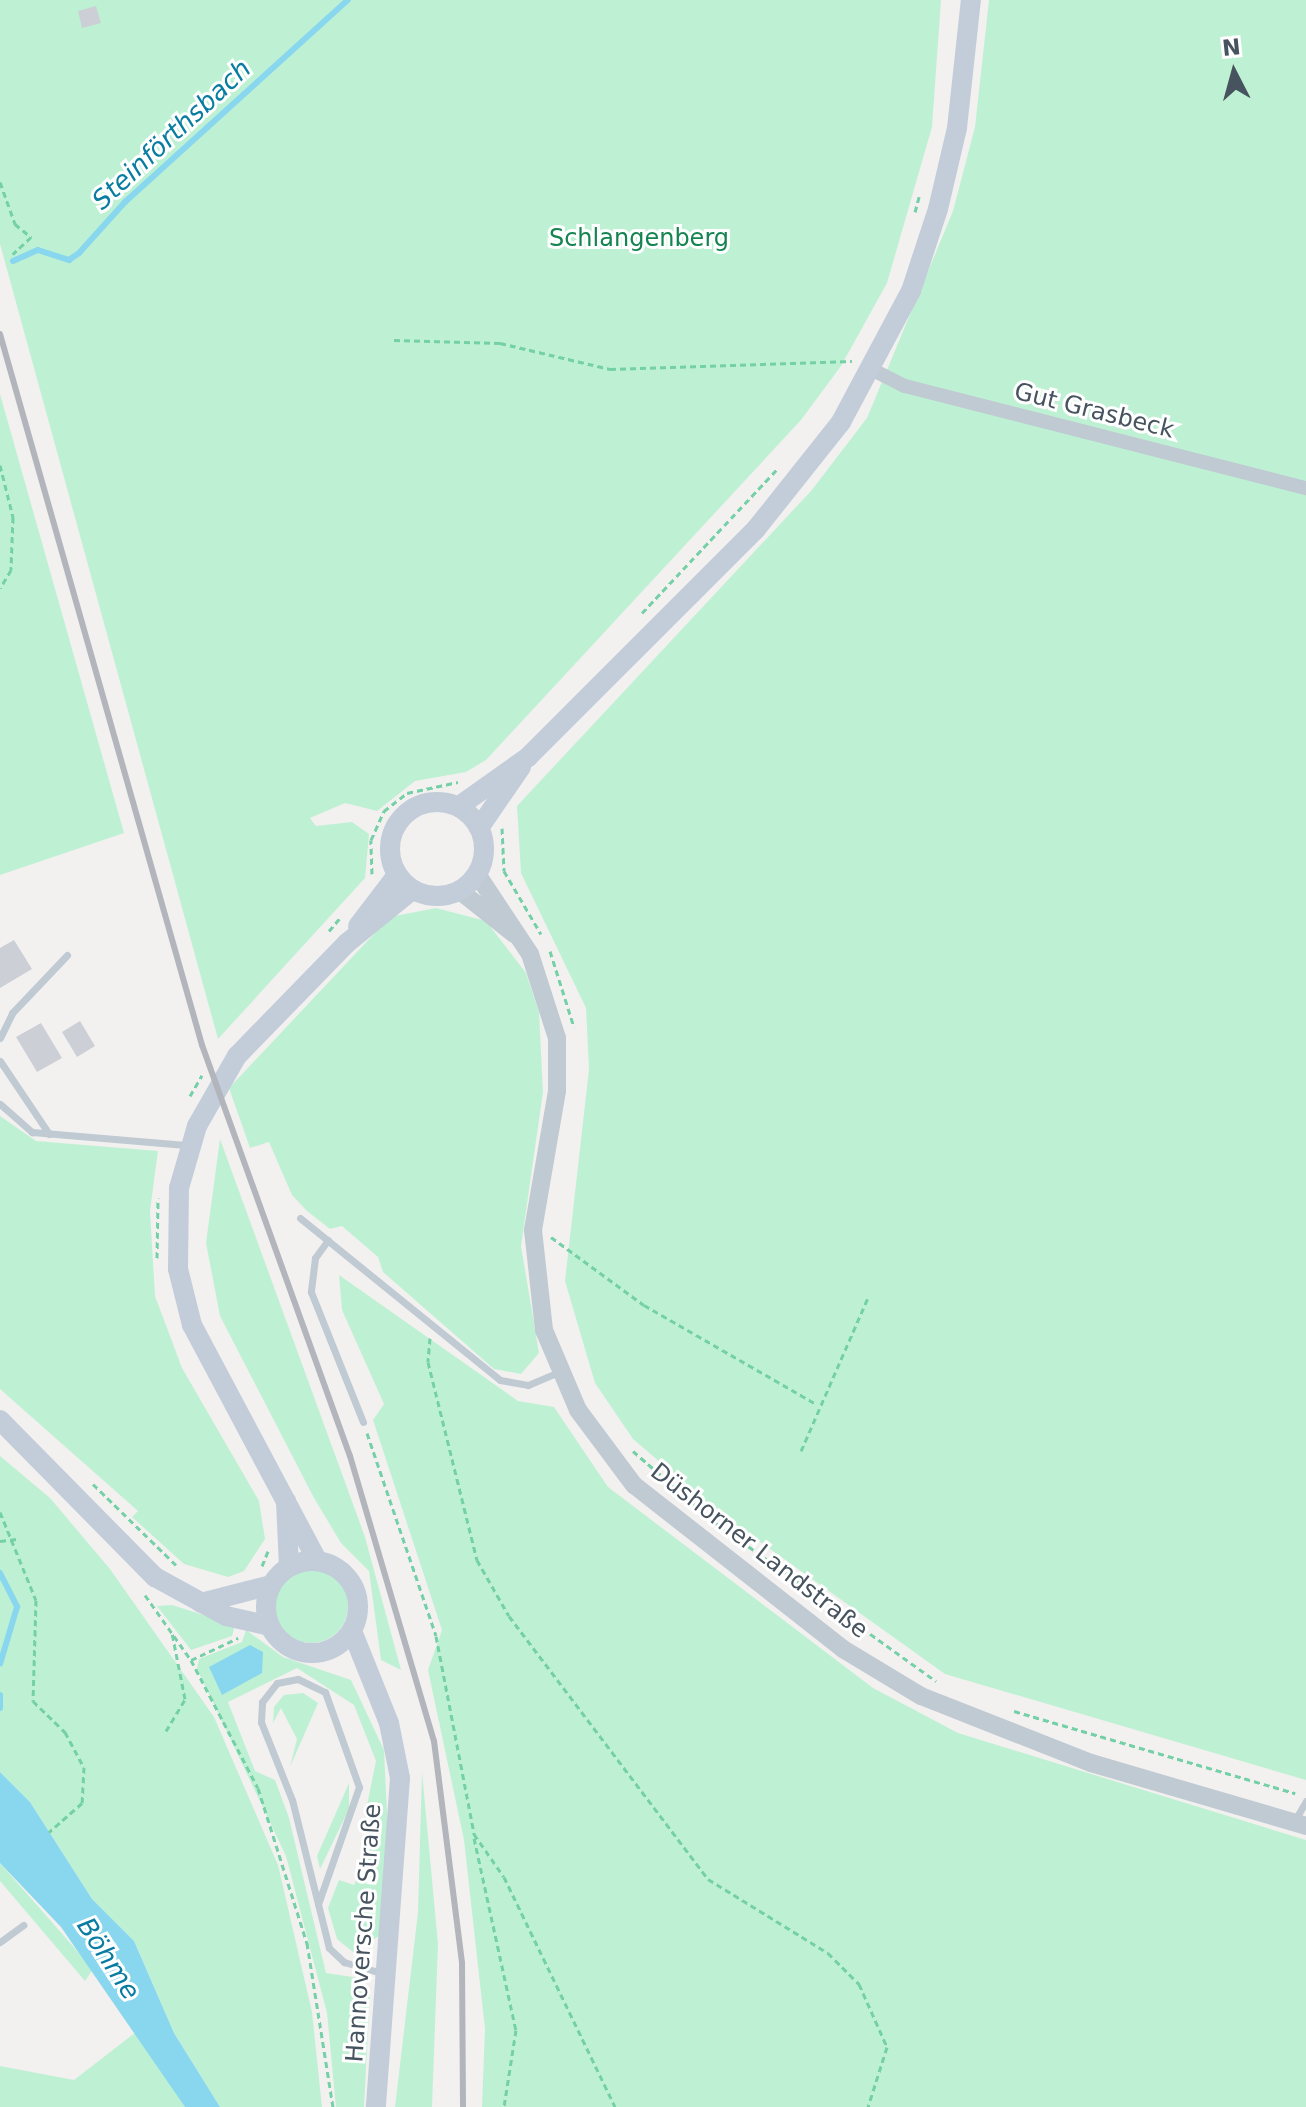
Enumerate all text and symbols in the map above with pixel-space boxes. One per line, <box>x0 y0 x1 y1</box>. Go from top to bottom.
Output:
north arrow <box>1194 32 1274 112</box>
text: N <box>1221 34 1242 61</box>
water label: Steinförthsbach <box>86 53 258 217</box>
park label: Schlangenberg <box>549 225 729 253</box>
street label: Gut Grasbeck <box>1011 377 1177 445</box>
street label: Düshorner Landstraße <box>645 1457 873 1645</box>
street label: Hannoversche Straße <box>341 1803 387 2063</box>
water label: Böhme <box>70 1912 146 2006</box>

